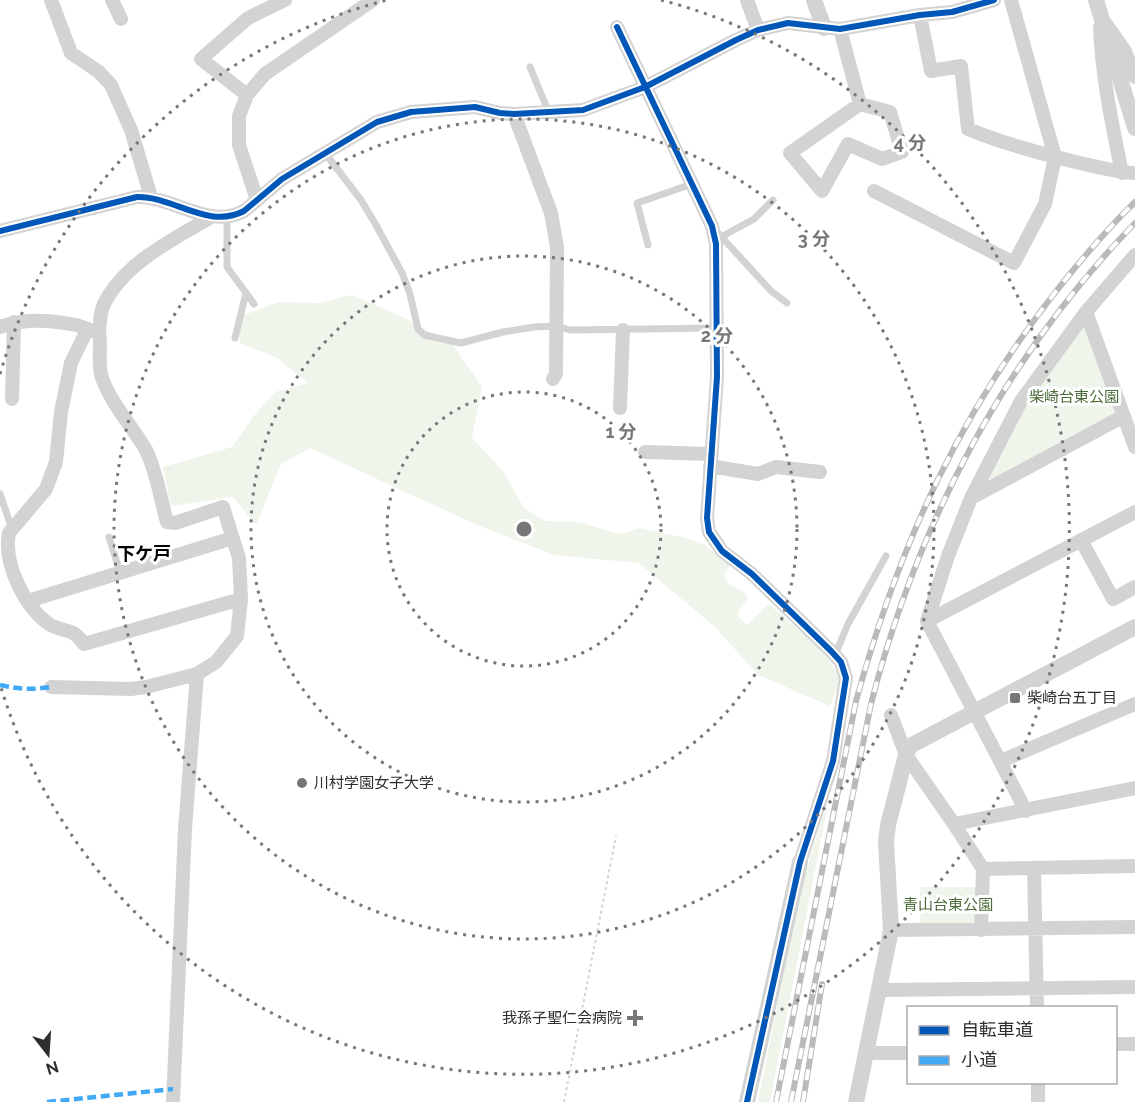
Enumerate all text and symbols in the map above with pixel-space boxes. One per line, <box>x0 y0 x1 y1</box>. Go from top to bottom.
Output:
text: 4 分 <box>894 132 926 153</box>
text: 3 分 <box>798 228 830 249</box>
text: 2 分 <box>701 325 733 346</box>
park label: 柴崎台東公園 <box>1029 388 1119 406</box>
text: 1 分 <box>605 421 637 442</box>
centre of rings <box>514 519 534 539</box>
district label: 下ケ戸 <box>117 543 171 564</box>
place label: 柴崎台五丁目 <box>1027 689 1117 707</box>
marker: 柴崎台五丁目 <box>1008 691 1022 705</box>
place label: 川村学園女子大学 <box>314 774 434 792</box>
marker: 川村学園女子大学 <box>295 776 309 790</box>
park label: 青山台東公園 <box>903 896 993 914</box>
legend <box>907 1006 1117 1084</box>
place label: 我孫子聖仁会病院 <box>502 1009 622 1027</box>
marker: 我孫子聖仁会病院 <box>626 1009 644 1027</box>
text: 自転車道 <box>961 1019 1033 1040</box>
north arrow <box>18 1024 78 1084</box>
text: 小道 <box>961 1049 997 1070</box>
text: N <box>44 1057 61 1079</box>

